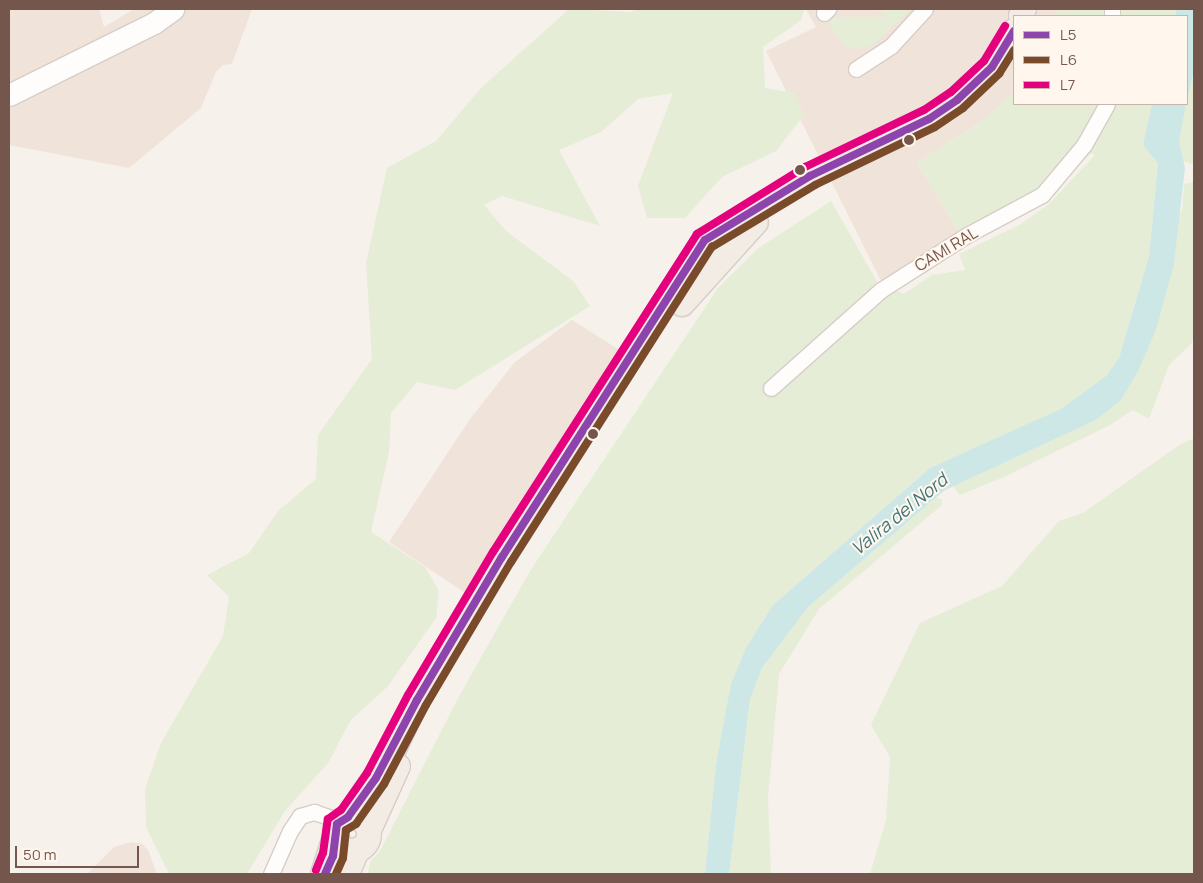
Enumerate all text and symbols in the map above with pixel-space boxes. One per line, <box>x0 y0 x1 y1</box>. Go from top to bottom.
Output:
legend <box>1013 15 1188 105</box>
text: L5 <box>1060 24 1076 45</box>
text: L6 <box>1060 49 1077 70</box>
text: L7 <box>1060 74 1075 95</box>
unlabelled marker <box>904 135 914 145</box>
unlabelled marker <box>795 165 805 175</box>
street label: CAMI RAL <box>911 223 981 275</box>
unlabelled marker <box>588 429 598 439</box>
water label: Valira del Nord <box>847 469 951 559</box>
scale bar <box>18 836 141 868</box>
text: 50 m <box>23 844 57 865</box>

